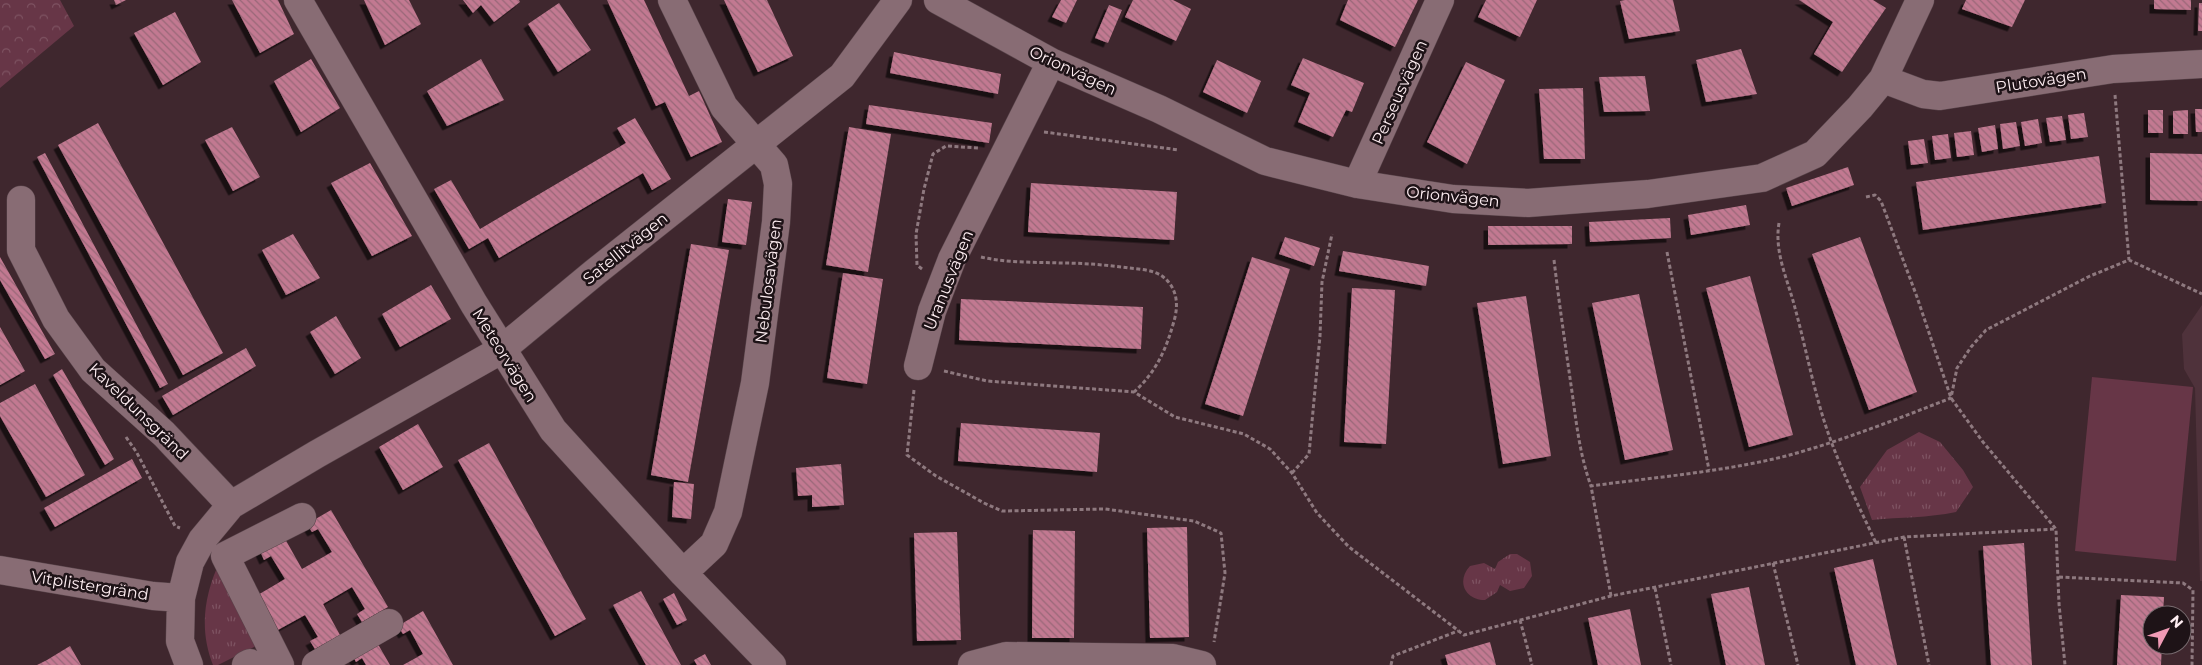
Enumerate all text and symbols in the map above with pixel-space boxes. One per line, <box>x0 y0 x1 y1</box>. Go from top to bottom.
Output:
street label: Perseusvägen <box>1368 37 1431 147</box>
street label: Orionvägen <box>1026 42 1119 99</box>
street label: Plutovägen <box>1994 64 2088 97</box>
street label: Orionvägen <box>1405 182 1501 211</box>
street label: Satellitvägen <box>579 208 672 288</box>
street label: Nebulosavägen <box>751 218 786 344</box>
street label: Uranusvägen <box>920 227 977 333</box>
street label: Meteorvägen <box>468 305 541 406</box>
street label: Kaveldunsgränd <box>85 359 192 464</box>
street label: Vitplistergränd <box>30 567 150 604</box>
north arrow <box>2142 605 2192 655</box>
text: N <box>2166 611 2187 632</box>

